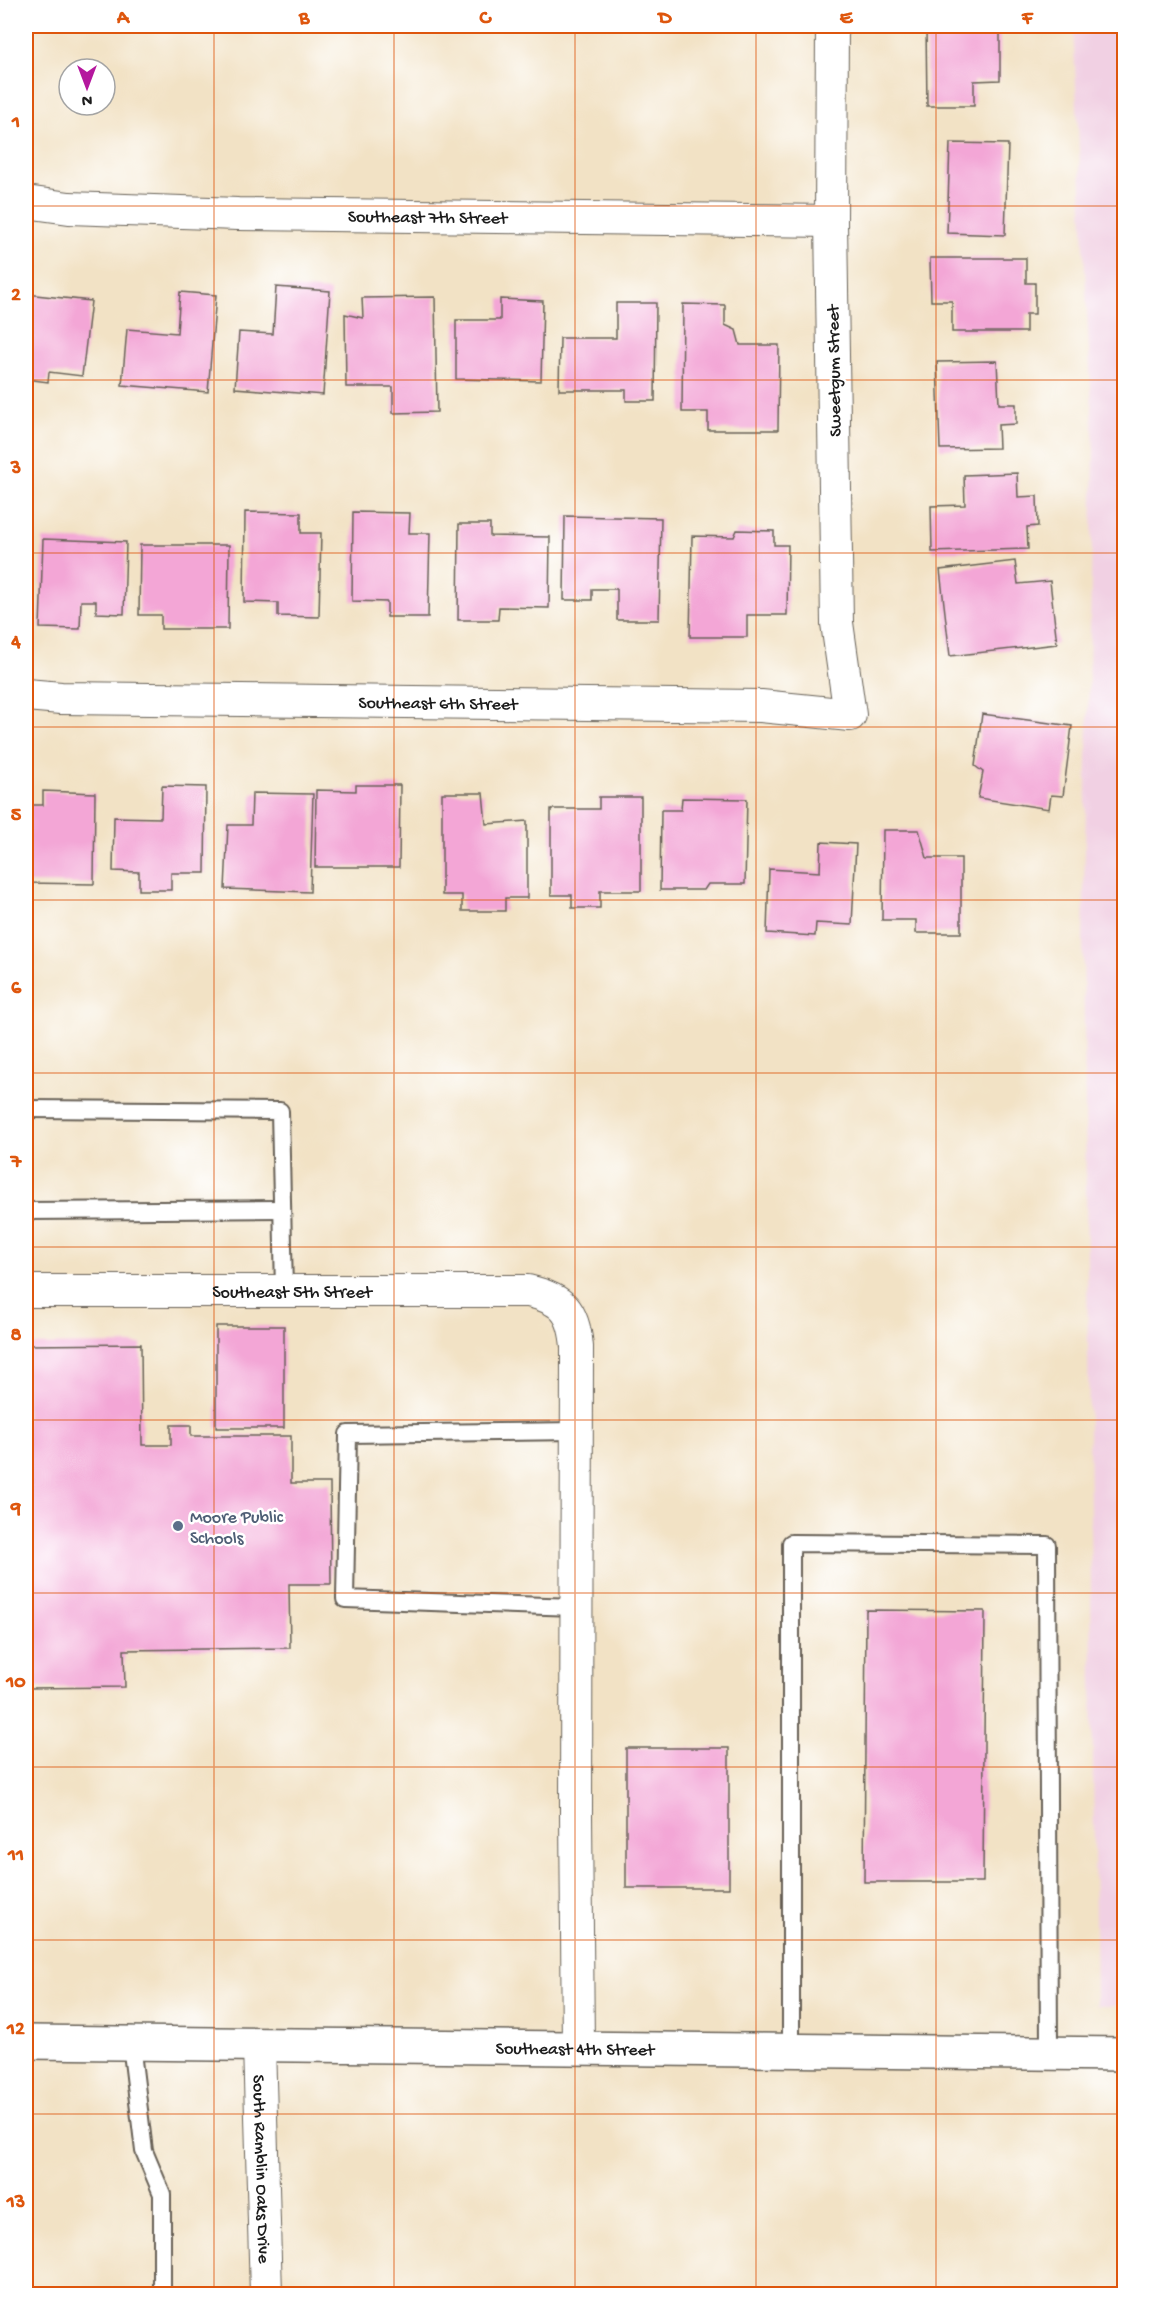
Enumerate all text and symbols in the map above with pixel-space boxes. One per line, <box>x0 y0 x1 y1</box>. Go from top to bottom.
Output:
text: A <box>116 8 131 31</box>
text: B <box>298 8 310 31</box>
text: C <box>479 8 493 31</box>
text: D <box>656 8 672 31</box>
text: E <box>840 8 854 31</box>
text: F <box>1021 8 1034 31</box>
north arrow <box>57 57 117 117</box>
text: N <box>81 89 92 108</box>
text: 1 <box>11 112 20 135</box>
street label: Southeast 7th Street <box>348 207 509 230</box>
text: 2 <box>11 285 21 308</box>
street label: Sweetgum Street <box>824 303 847 437</box>
text: 3 <box>10 458 21 481</box>
text: 4 <box>10 632 21 655</box>
street label: Southeast 6th Street <box>358 693 519 716</box>
text: 5 <box>11 805 22 828</box>
text: 6 <box>11 978 22 1001</box>
text: 7 <box>10 1152 23 1175</box>
street label: Southeast 5th Street <box>212 1283 373 1304</box>
text: 8 <box>11 1325 22 1348</box>
text: 9 <box>10 1499 21 1522</box>
place label: Moore Public Schools <box>190 1508 284 1550</box>
marker: Moore Public Schools <box>171 1519 185 1533</box>
text: 10 <box>5 1672 26 1695</box>
text: 11 <box>7 1845 24 1868</box>
text: 12 <box>6 2019 25 2042</box>
street label: Southeast 4th Street <box>496 2039 656 2062</box>
street label: South Ramblin Oaks Drive <box>247 2074 273 2264</box>
text: 13 <box>6 2192 25 2215</box>

